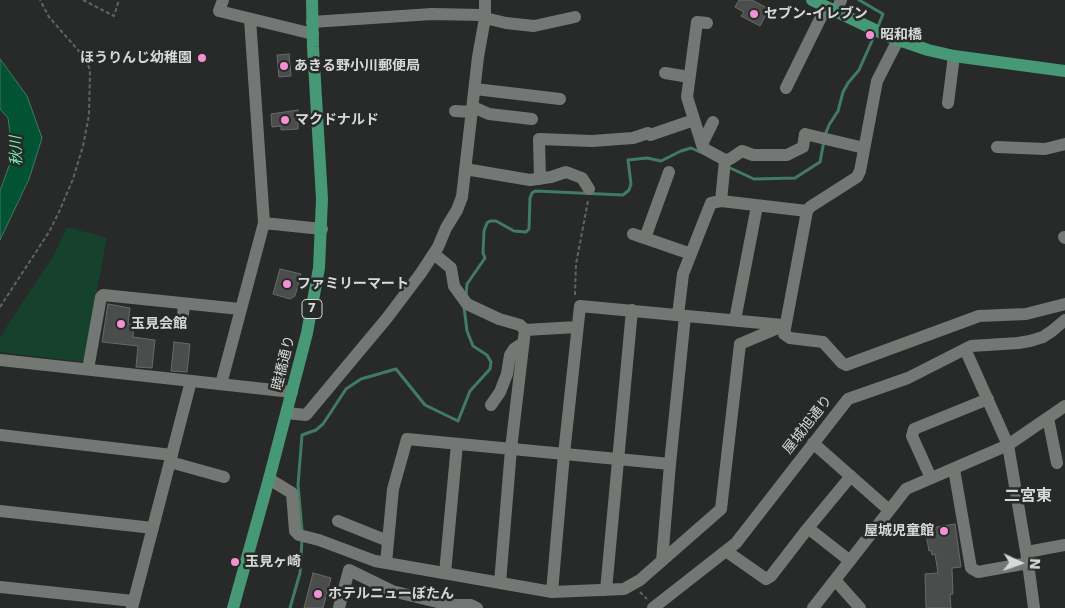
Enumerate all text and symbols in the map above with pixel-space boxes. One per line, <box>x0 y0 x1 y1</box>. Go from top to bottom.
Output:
place label: セブン-イレブン <box>764 6 868 22</box>
marker: セブン-イレブン <box>748 8 760 20</box>
place label: 昭和橋 <box>880 27 922 43</box>
marker: 昭和橋 <box>864 29 876 41</box>
place label: ほうりんじ幼稚園 <box>80 50 192 66</box>
marker: ほうりんじ幼稚園 <box>196 52 208 64</box>
place label: あきる野小川郵便局 <box>294 58 420 74</box>
marker: あきる野小川郵便局 <box>278 60 290 72</box>
place label: マクドナルド <box>295 112 379 128</box>
marker: マクドナルド <box>279 114 291 126</box>
water label: 秋川 <box>7 136 27 166</box>
place label: ファミリーマート <box>297 276 409 292</box>
marker: ファミリーマート <box>281 278 293 290</box>
road number: 7 <box>302 300 322 318</box>
place label: 玉見会館 <box>131 316 187 332</box>
marker: 玉見会館 <box>115 318 127 330</box>
street label: 睦橋通り <box>269 334 299 392</box>
street label: 屋城旭通り <box>780 392 836 458</box>
district label: 二宮東 <box>1004 487 1052 507</box>
place label: 屋城児童館 <box>864 523 934 539</box>
marker: 屋城児童館 <box>938 525 950 537</box>
north arrow <box>995 538 1045 588</box>
place label: 玉見ヶ崎 <box>245 554 301 570</box>
marker: 玉見ヶ崎 <box>229 556 241 568</box>
text: N <box>1027 558 1043 570</box>
place label: ホテルニューぼたん <box>328 586 454 602</box>
marker: ホテルニューぼたん <box>312 588 324 600</box>

